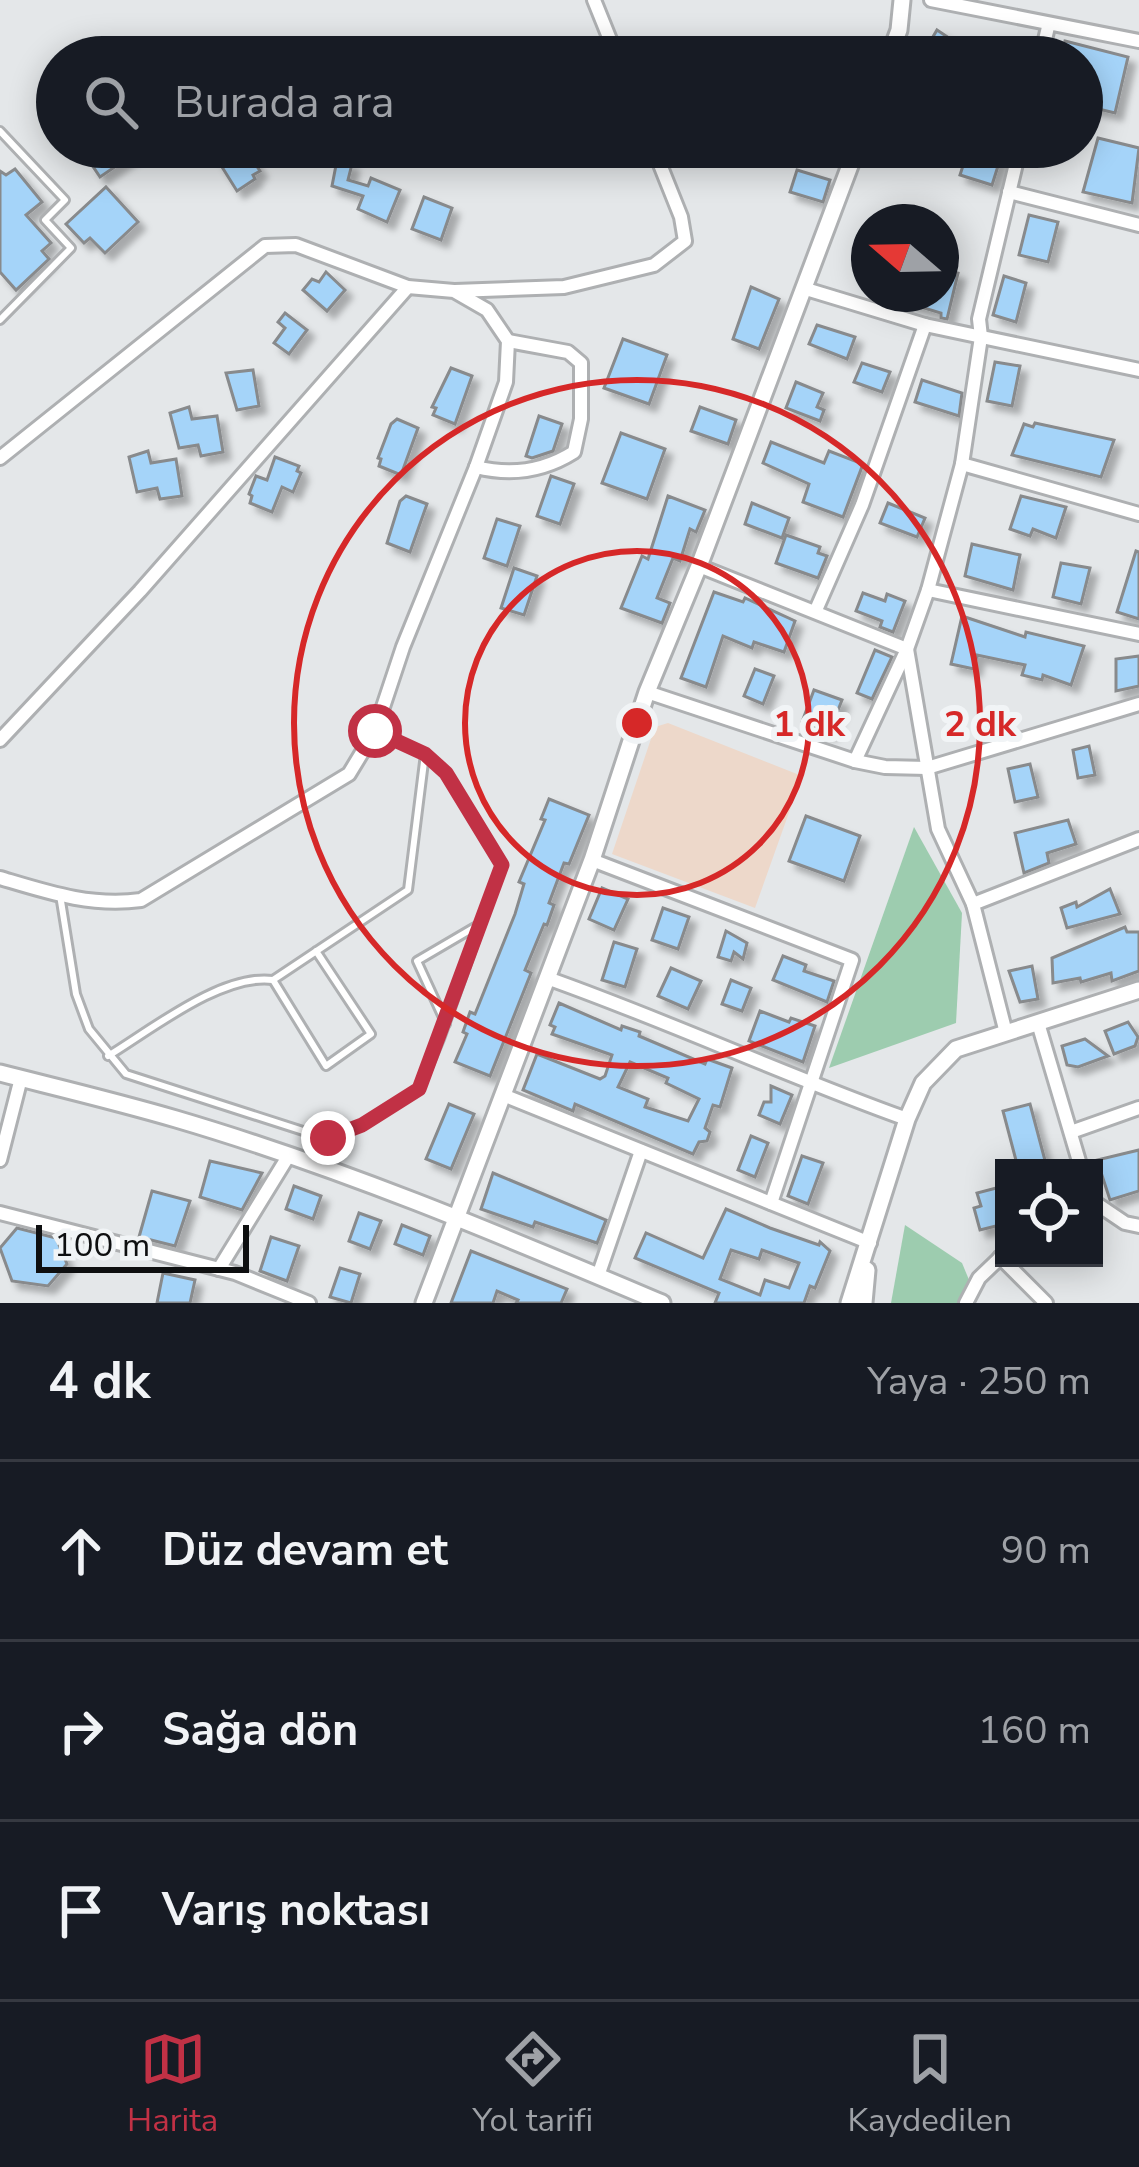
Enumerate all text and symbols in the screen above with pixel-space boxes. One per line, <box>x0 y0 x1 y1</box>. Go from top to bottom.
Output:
search box <box>36 36 1103 168</box>
icon: search <box>78 69 144 135</box>
text: Burada ara <box>174 72 395 133</box>
north arrow <box>851 204 959 312</box>
text: 1 dk <box>773 700 846 749</box>
text: 2 dk <box>944 700 1017 749</box>
centre of rings <box>616 702 658 744</box>
route start <box>348 704 402 758</box>
route end <box>301 1111 355 1165</box>
map controls <box>995 1159 1103 1267</box>
button: locate <box>995 1159 1103 1267</box>
scale bar <box>36 1219 249 1272</box>
text: 100 m <box>54 1223 150 1268</box>
text: 4 dk <box>48 1346 150 1416</box>
text: Yaya · 250 m <box>867 1355 1091 1408</box>
icon: ahead <box>48 1518 114 1584</box>
text: Düz devam et <box>162 1520 448 1581</box>
text: 90 m <box>1001 1524 1091 1577</box>
icon: right <box>48 1698 114 1764</box>
text: Sağa dön <box>162 1700 358 1761</box>
text: 160 m <box>977 1704 1091 1757</box>
icon: arrive <box>48 1878 114 1944</box>
text: Varış noktası <box>162 1880 430 1941</box>
tab: Harita <box>127 2026 218 2143</box>
tab: Yol tarifi <box>472 2026 593 2143</box>
tab: Kaydedilen <box>847 2026 1012 2143</box>

